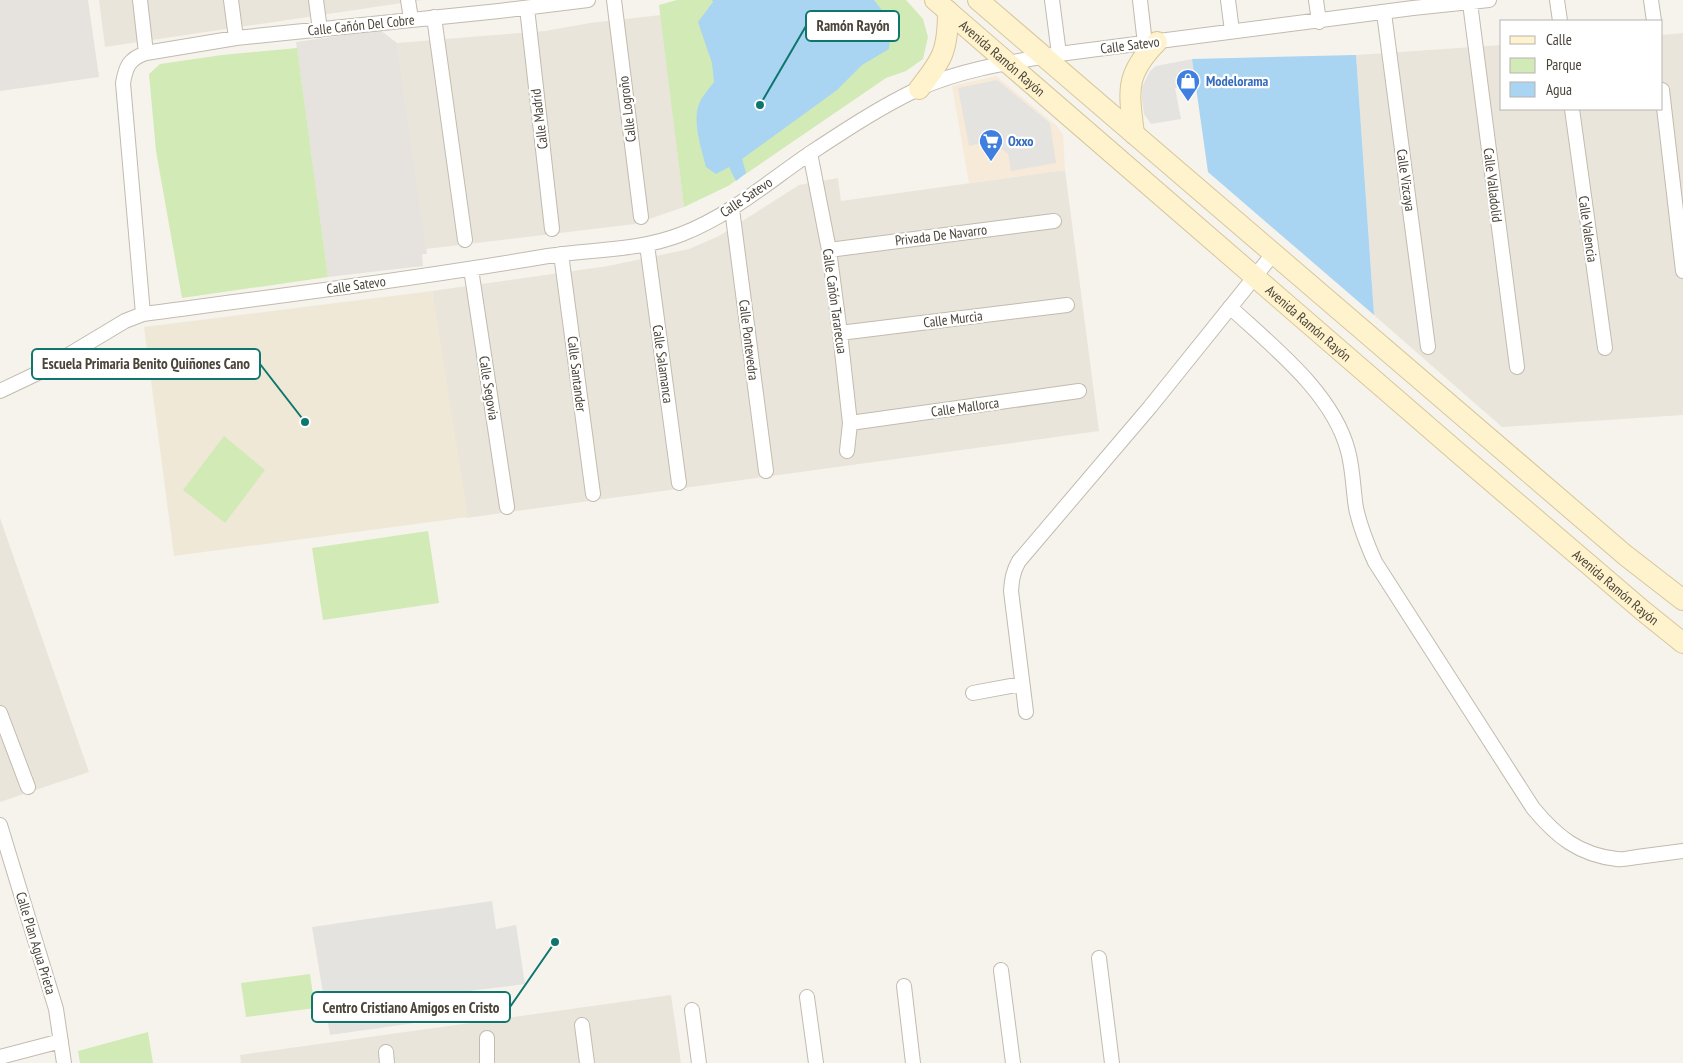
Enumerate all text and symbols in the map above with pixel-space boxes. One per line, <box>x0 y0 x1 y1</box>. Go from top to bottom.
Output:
street label: Calle Cañón Del Cobre <box>307 10 416 40</box>
callout: Ramón Rayón <box>806 11 899 41</box>
text: Ramón Rayón <box>816 16 890 35</box>
street label: Avenida Ramón Rayón <box>956 16 1049 100</box>
legend <box>1500 20 1663 110</box>
text: Calle <box>1546 30 1572 49</box>
street label: Calle Satevo <box>1099 32 1161 58</box>
text: Parque <box>1546 55 1582 74</box>
shop icon: Modelorama <box>1175 68 1201 102</box>
place label: Modelorama <box>1206 72 1269 90</box>
street label: Calle Logroño <box>614 75 640 143</box>
text: Agua <box>1546 80 1572 99</box>
street label: Calle Madrid <box>526 88 552 150</box>
supermarket icon: Oxxo <box>978 128 1004 162</box>
place label: Oxxo <box>1008 132 1034 150</box>
street label: Calle Valladolid <box>1480 147 1506 223</box>
street label: Calle Vizcaya <box>1393 148 1419 212</box>
street label: Calle Satevo <box>716 173 776 221</box>
street label: Calle Valencia <box>1574 195 1602 263</box>
street label: Privada De Navarro <box>894 220 988 250</box>
street label: Calle Cañón Tararecua <box>819 247 851 355</box>
street label: Calle Satevo <box>325 272 387 298</box>
street label: Avenida Ramón Rayón <box>1262 281 1355 365</box>
street label: Calle Pontevedra <box>735 299 763 381</box>
street label: Calle Murcia <box>922 306 984 332</box>
street label: Calle Salamanca <box>649 324 677 404</box>
street label: Calle Santander <box>563 335 591 413</box>
callout: Escuela Primaria Benito Quiñones Cano <box>32 349 260 379</box>
text: Escuela Primaria Benito Quiñones Cano <box>42 354 250 373</box>
street label: Calle Segovia <box>475 355 503 421</box>
street label: Calle Mallorca <box>930 393 1000 421</box>
street label: Avenida Ramón Rayón <box>1569 546 1663 629</box>
street label: Calle Plan Agua Prieta <box>12 890 60 996</box>
callout: Centro Cristiano Amigos en Cristo <box>312 992 510 1022</box>
text: Centro Cristiano Amigos en Cristo <box>323 998 500 1017</box>

